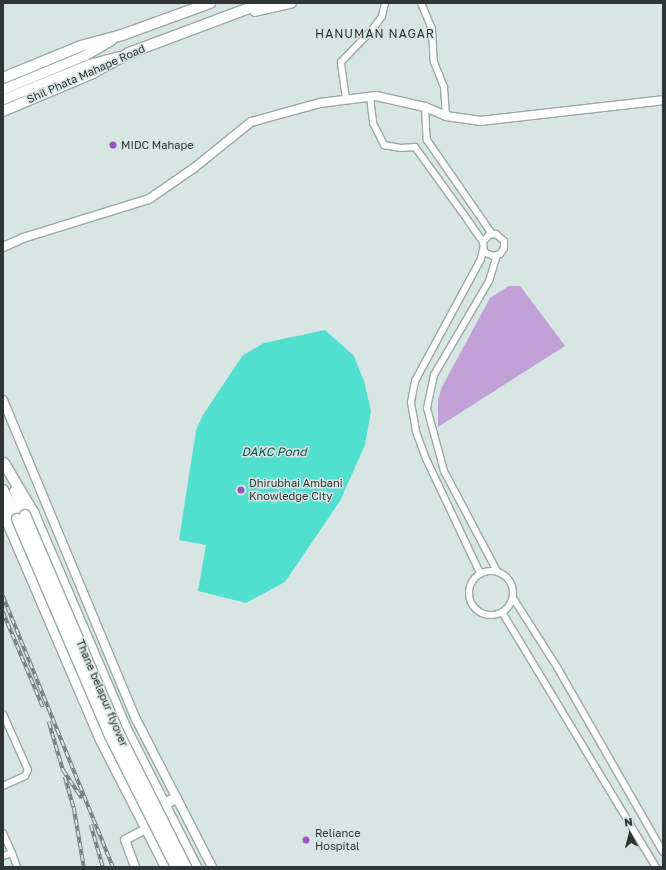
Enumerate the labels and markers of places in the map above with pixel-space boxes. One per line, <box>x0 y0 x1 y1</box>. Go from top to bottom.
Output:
place label: MIDC Mahape <box>121 138 194 152</box>
marker: MIDC Mahape <box>108 140 118 150</box>
place label: Dhirubhai Ambani Knowledge City <box>249 477 343 503</box>
marker: Dhirubhai Ambani Knowledge City <box>236 485 246 495</box>
place label: Reliance Hospital <box>315 827 361 853</box>
marker: Reliance Hospital <box>300 834 312 846</box>

